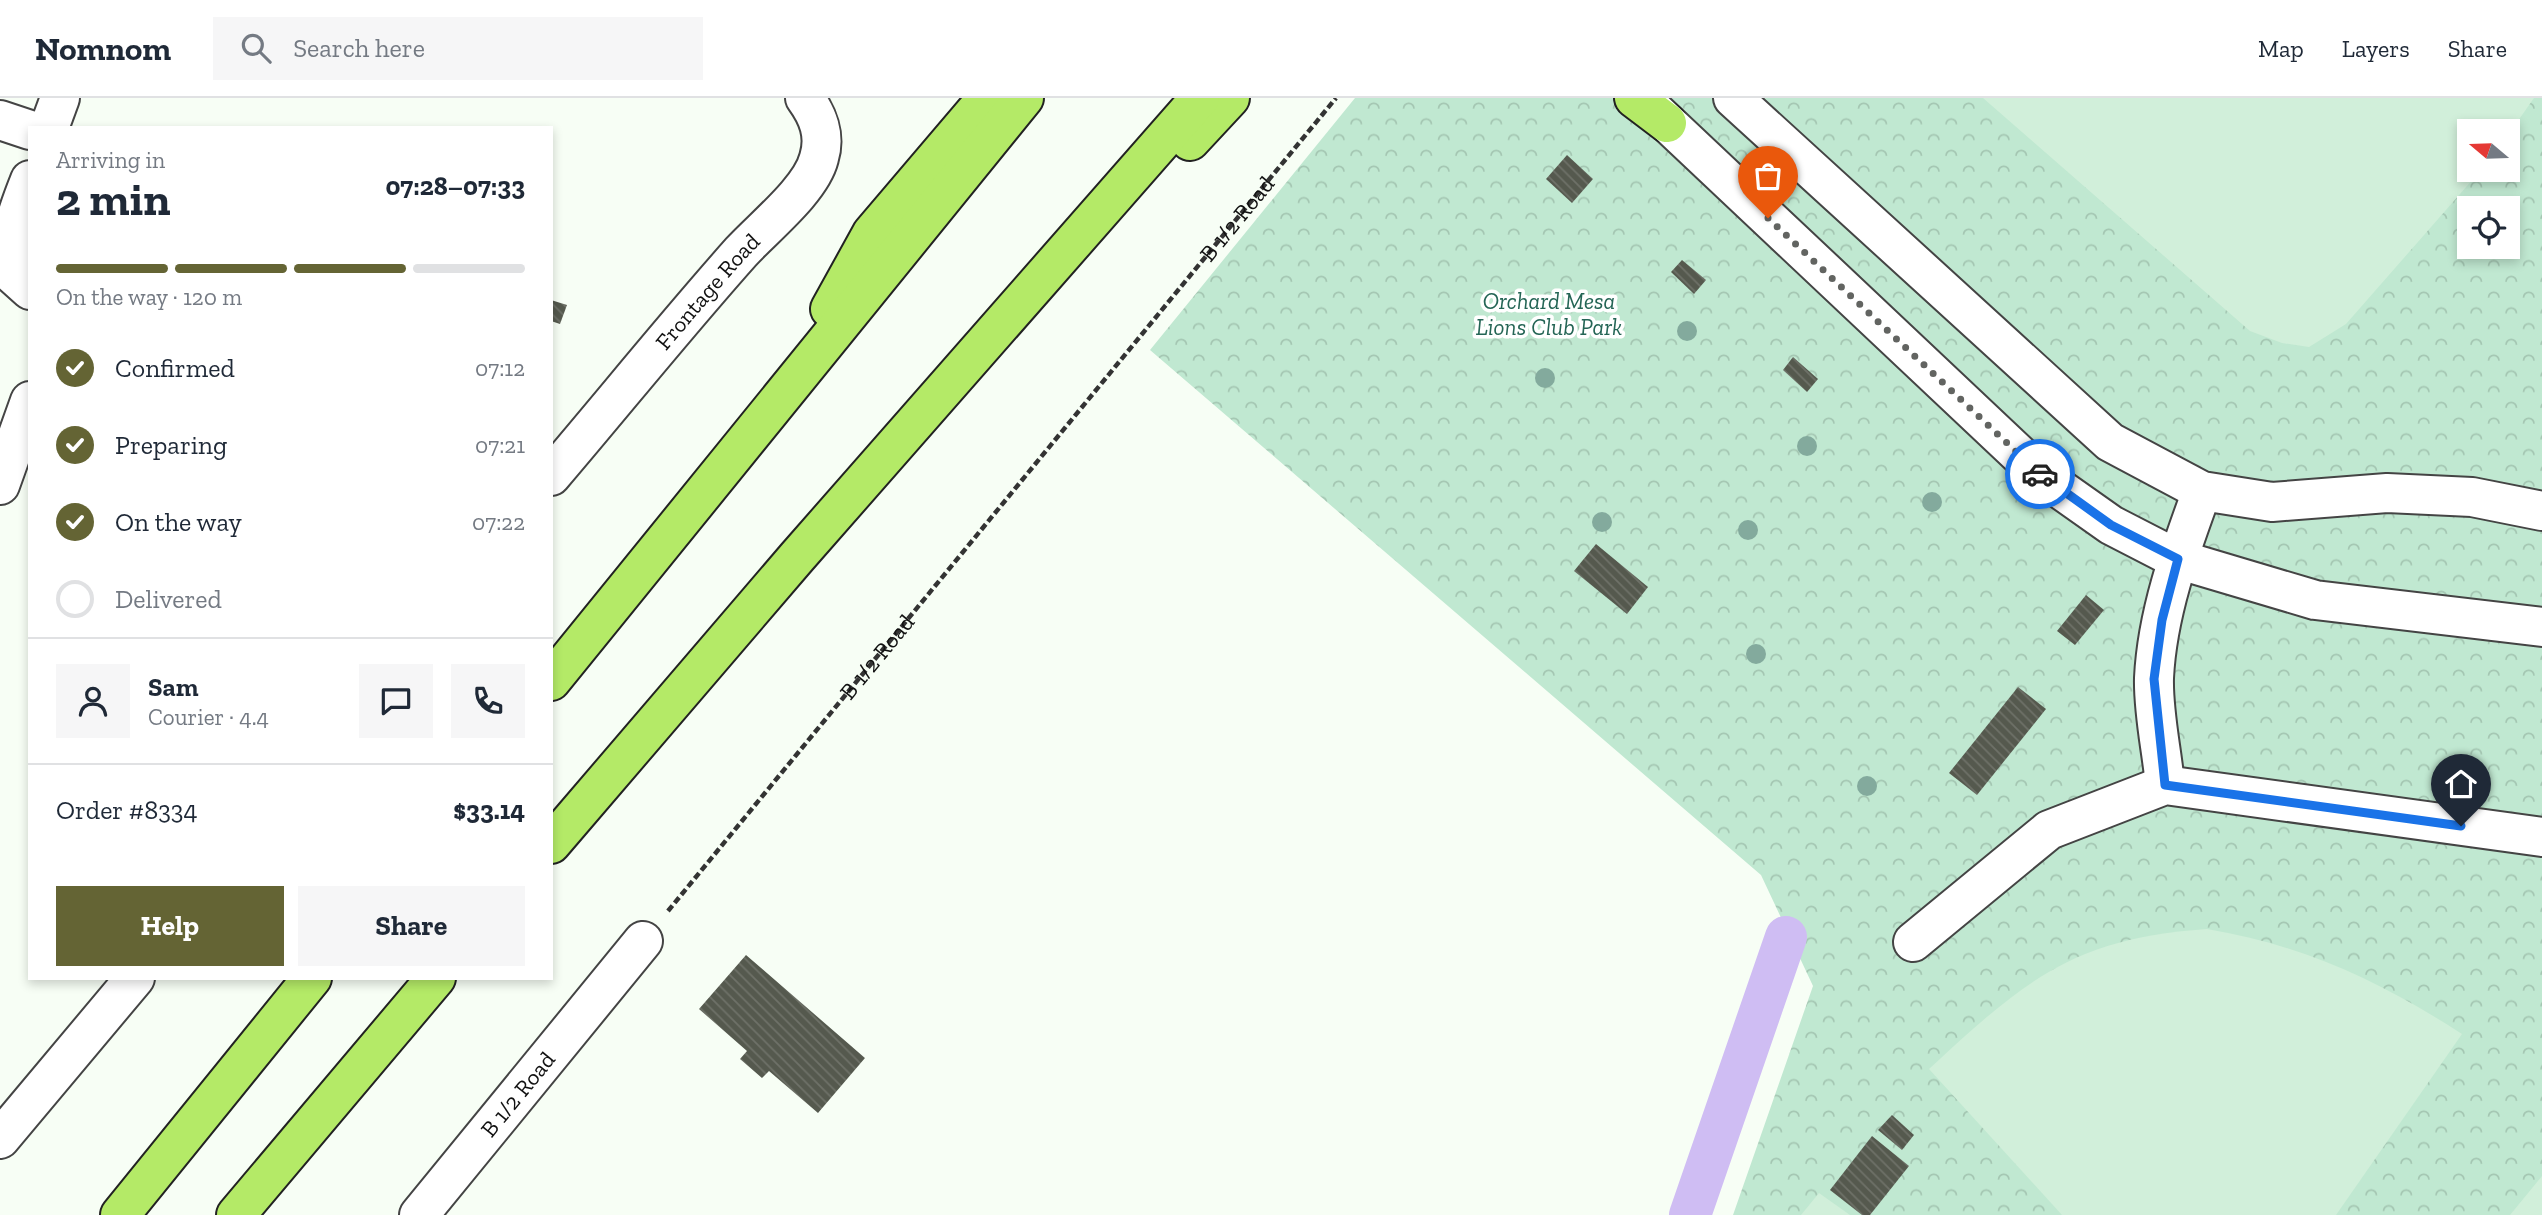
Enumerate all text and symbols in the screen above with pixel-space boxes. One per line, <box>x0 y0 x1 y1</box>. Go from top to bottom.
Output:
search box <box>213 17 703 80</box>
text: Nomnom <box>35 29 171 68</box>
icon: search <box>237 29 275 67</box>
text: Search here <box>293 32 425 64</box>
text: Map <box>2258 34 2304 63</box>
text: Layers <box>2342 34 2410 63</box>
text: Share <box>2448 34 2507 63</box>
north arrow <box>2457 119 2520 182</box>
map controls <box>2457 119 2520 259</box>
text: Arriving in <box>56 146 165 174</box>
pin <box>1738 146 1798 218</box>
icon: bag <box>1749 157 1787 195</box>
text: 07:28–07:33 <box>385 170 525 202</box>
street label: B 1/2 Road <box>1194 170 1280 267</box>
text: 2 min <box>56 172 171 227</box>
button: locate <box>2457 196 2520 259</box>
street label: Frontage Road <box>649 227 766 355</box>
text: On the way · 120 m <box>56 283 242 311</box>
park label: Orchard Mesa Lions Club Park <box>1476 287 1622 341</box>
icon: check <box>56 349 94 387</box>
text: Confirmed <box>115 352 235 384</box>
text: 07:12 <box>475 354 525 382</box>
icon: check <box>56 426 94 464</box>
text: Preparing <box>115 429 227 461</box>
text: 07:21 <box>475 431 525 459</box>
courier <box>2005 439 2075 509</box>
icon: car <box>2021 455 2059 493</box>
icon: check <box>56 503 94 541</box>
text: On the way <box>115 506 242 538</box>
text: 07:22 <box>472 508 525 536</box>
text: Delivered <box>115 583 222 615</box>
street label: B 1/2 Road <box>834 608 920 705</box>
button: person <box>56 664 130 738</box>
button: chat <box>359 664 433 738</box>
button: phone <box>451 664 525 738</box>
text: Sam <box>148 671 198 703</box>
text: Courier · 4.4 <box>148 703 269 731</box>
pin <box>2431 754 2491 826</box>
icon: home <box>2442 765 2480 803</box>
text: Order #8334 <box>56 794 198 826</box>
text: $33.14 <box>453 794 525 826</box>
button: Help <box>56 886 284 966</box>
button: Share <box>298 886 525 966</box>
street label: B 1/2 Road <box>475 1046 561 1143</box>

